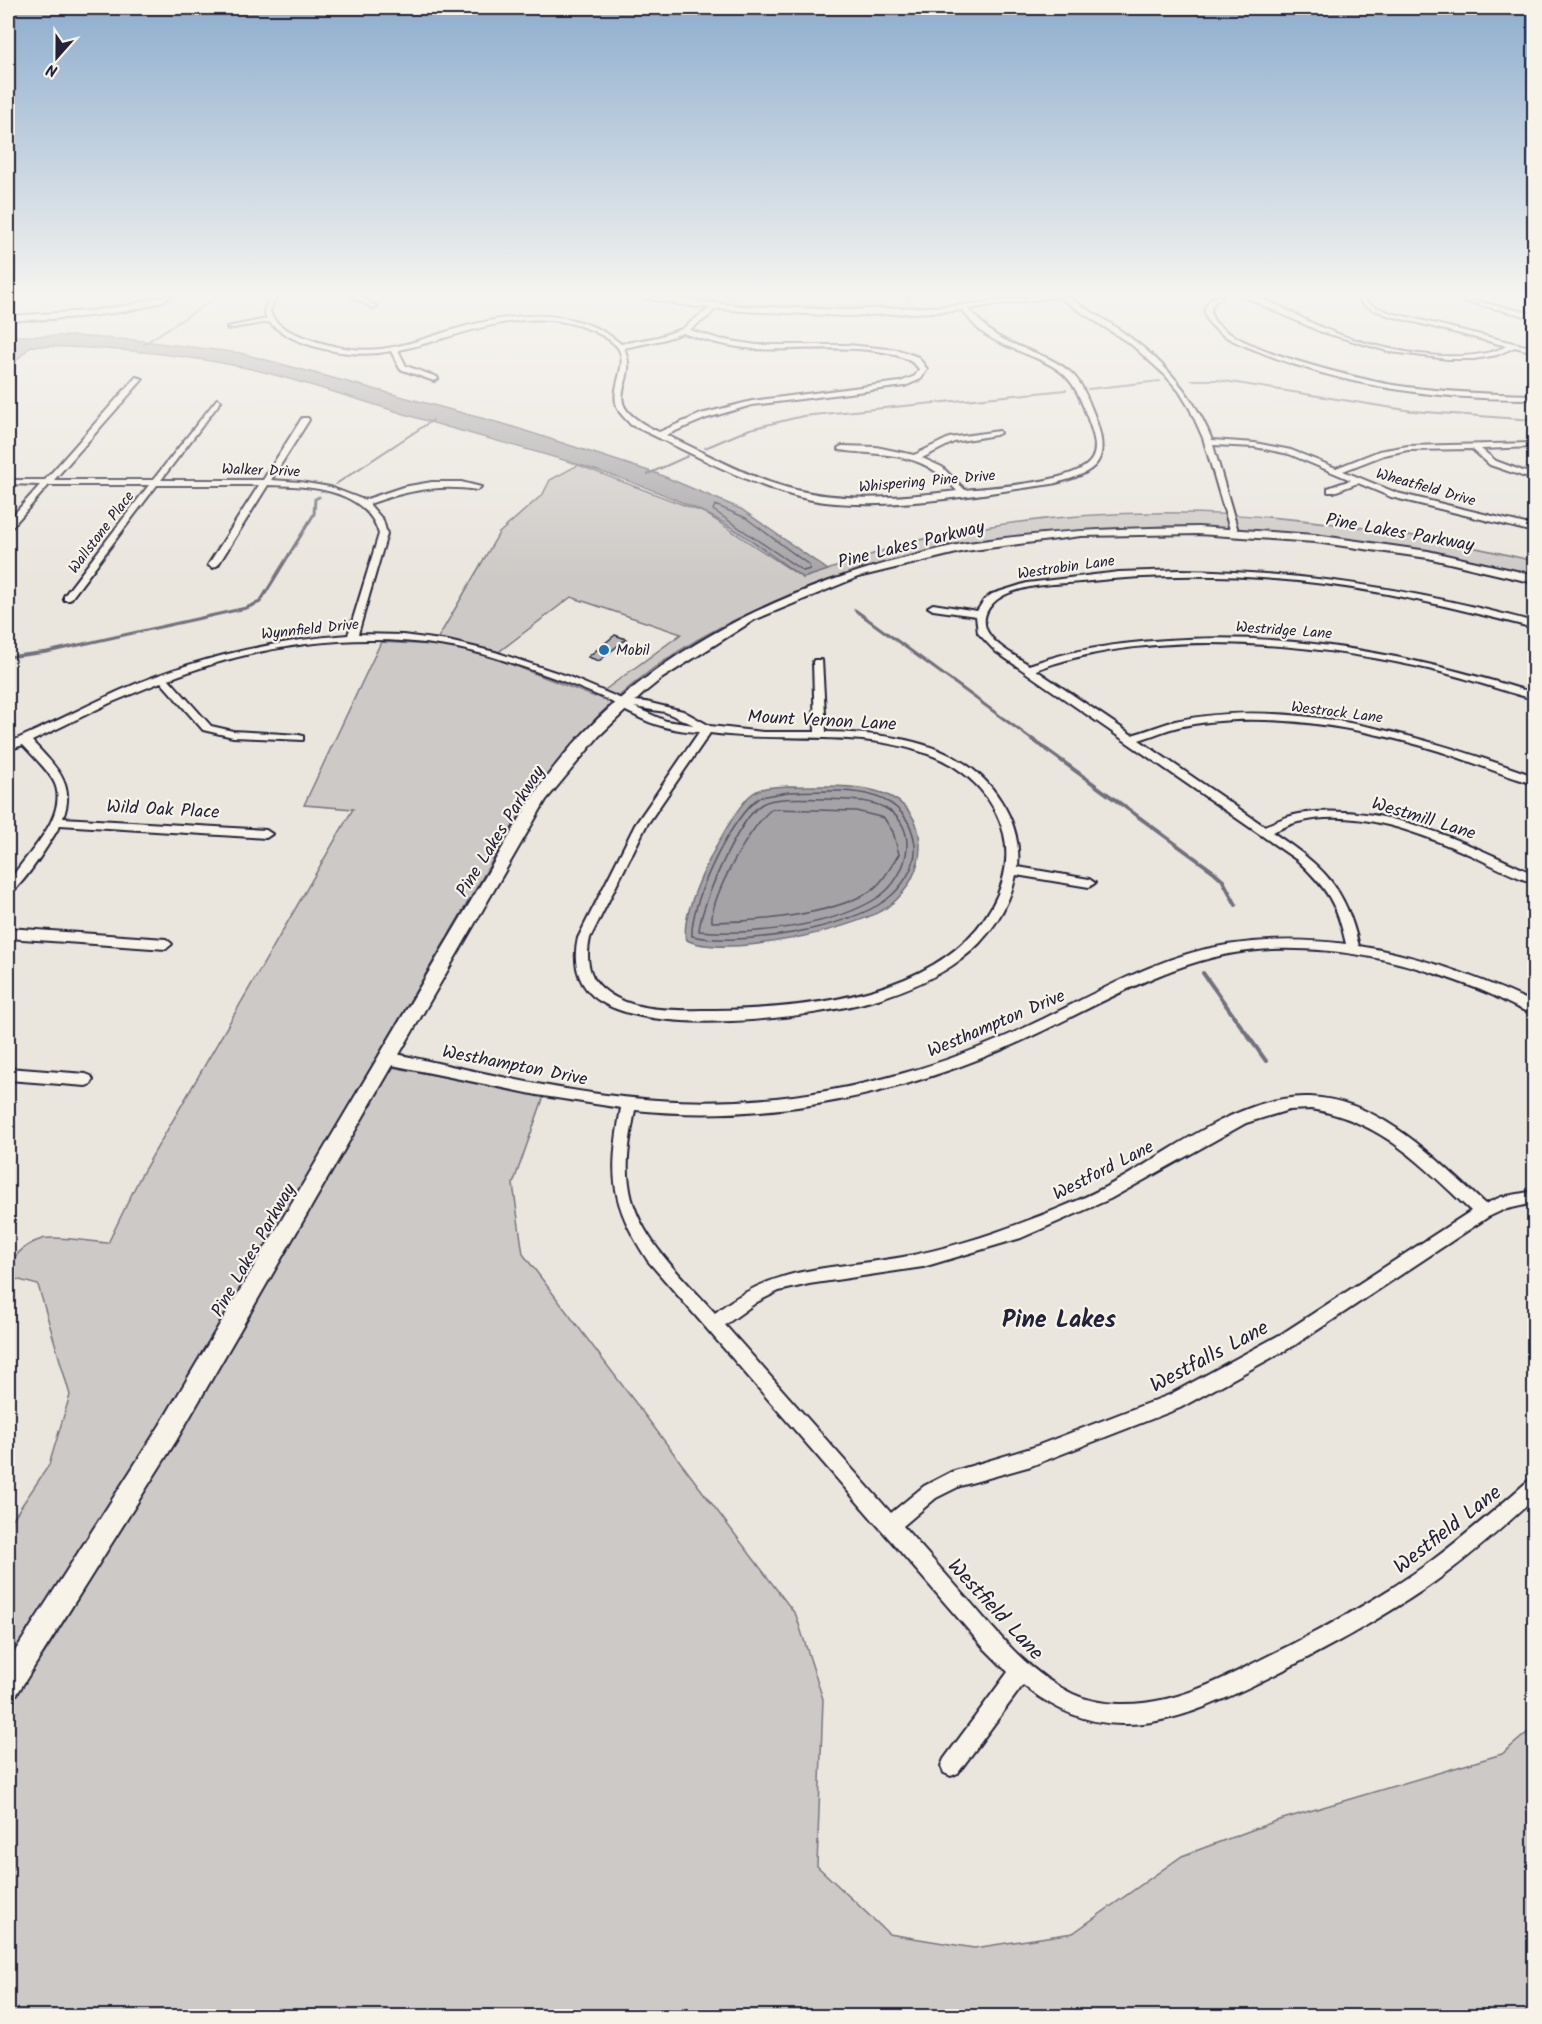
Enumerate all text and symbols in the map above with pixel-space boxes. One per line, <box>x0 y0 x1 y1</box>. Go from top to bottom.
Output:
north arrow <box>27 27 87 87</box>
text: N <box>43 56 61 83</box>
street label: Walker Drive <box>221 458 301 484</box>
street label: Wheatfield Drive <box>1373 462 1479 514</box>
street label: Whispering Pine Drive <box>858 464 997 500</box>
street label: Wallstone Place <box>63 486 141 579</box>
street label: Pine Lakes Parkway <box>1323 506 1477 561</box>
street label: Pine Lakes Parkway <box>835 513 988 578</box>
street label: Westrobin Lane <box>1016 549 1117 587</box>
street label: Wynnfield Drive <box>260 613 360 647</box>
street label: Westridge Lane <box>1235 616 1333 646</box>
place label: Mobil <box>616 639 650 663</box>
marker: Mobil <box>597 643 611 657</box>
street label: Westrock Lane <box>1290 695 1384 731</box>
street label: Mount Vernon Lane <box>747 703 897 740</box>
street label: Pine Lakes Parkway <box>449 760 554 903</box>
street label: Westmill Lane <box>1368 790 1479 849</box>
street label: Wild Oak Place <box>106 793 220 828</box>
street label: Westhampton Drive <box>923 982 1070 1067</box>
street label: Westhampton Drive <box>440 1038 590 1095</box>
street label: Westford Lane <box>1048 1133 1159 1209</box>
street label: Pine Lakes Parkway <box>204 1178 305 1323</box>
district label: Pine Lakes <box>1002 1301 1116 1340</box>
street label: Westfalls Lane <box>1144 1312 1275 1402</box>
street label: Westfield Lane <box>1387 1477 1510 1583</box>
street label: Westfield Lane <box>939 1551 1051 1669</box>

